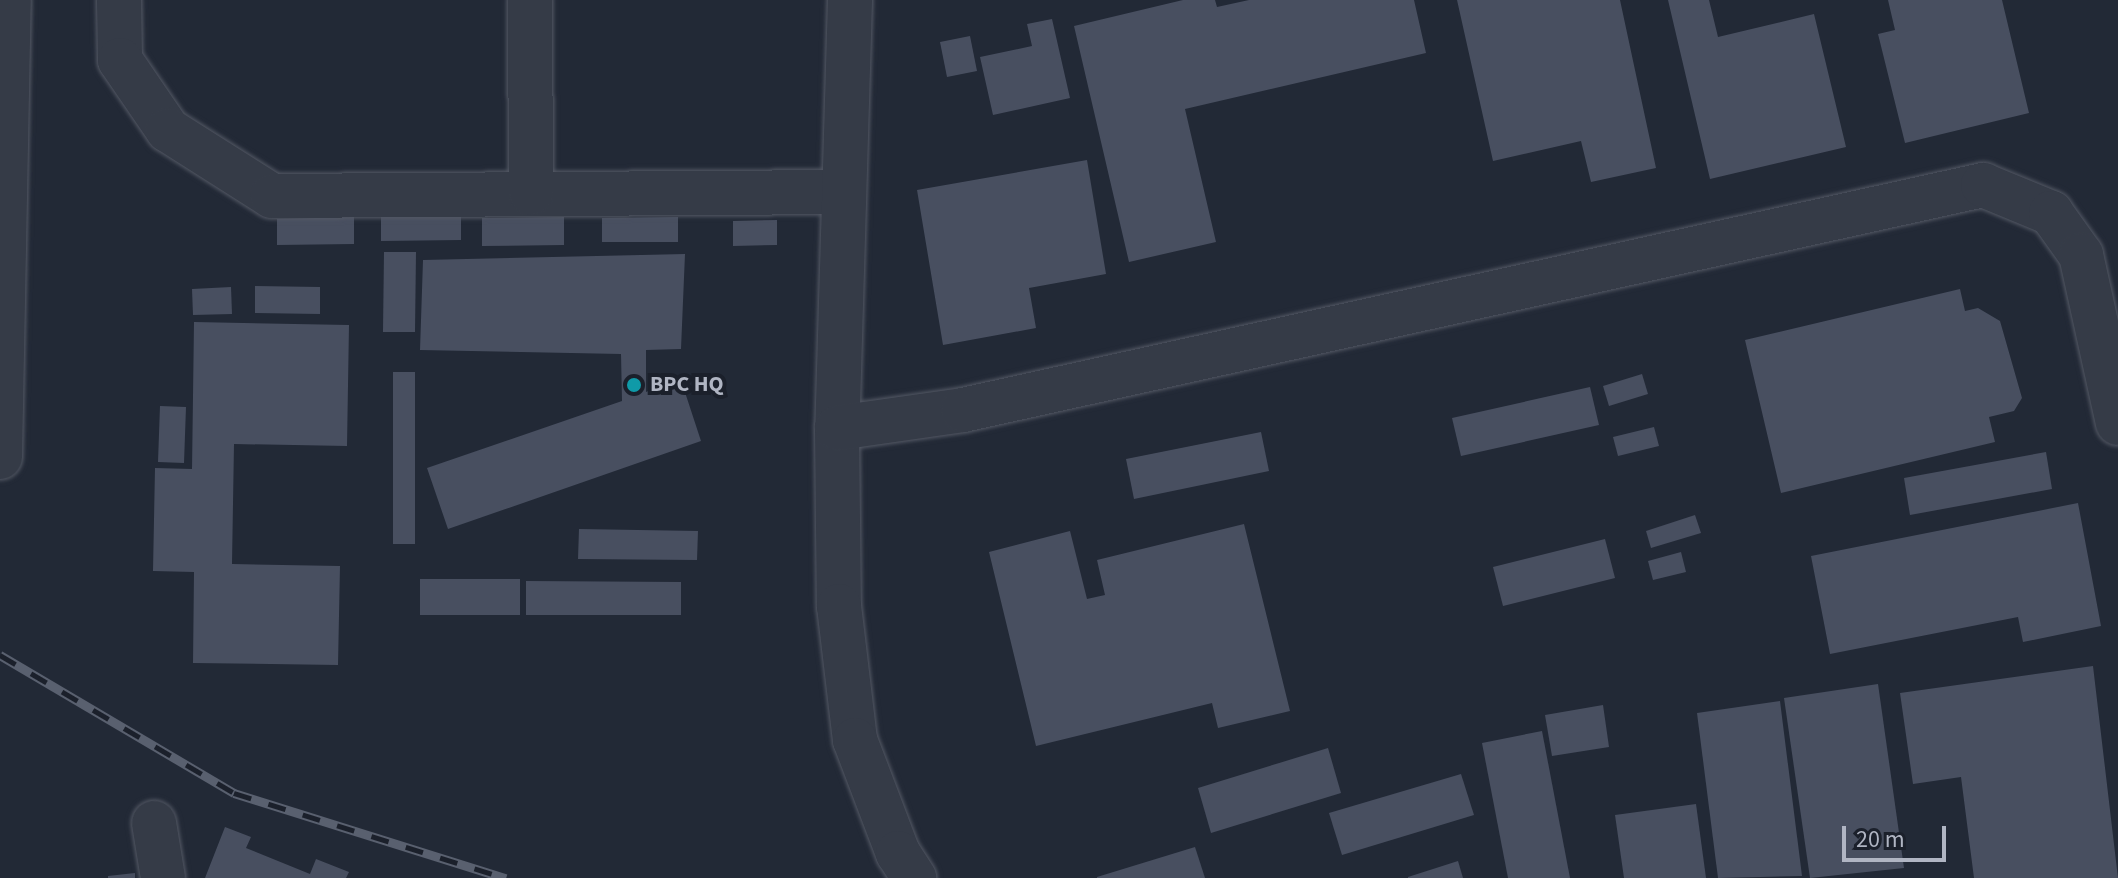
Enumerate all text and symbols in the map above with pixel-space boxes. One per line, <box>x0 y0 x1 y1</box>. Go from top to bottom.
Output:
place label: BPC HQ <box>650 372 724 398</box>
marker: BPC HQ <box>625 376 643 394</box>
scale bar <box>1846 810 1950 860</box>
text: 20 m <box>1856 822 1905 857</box>

